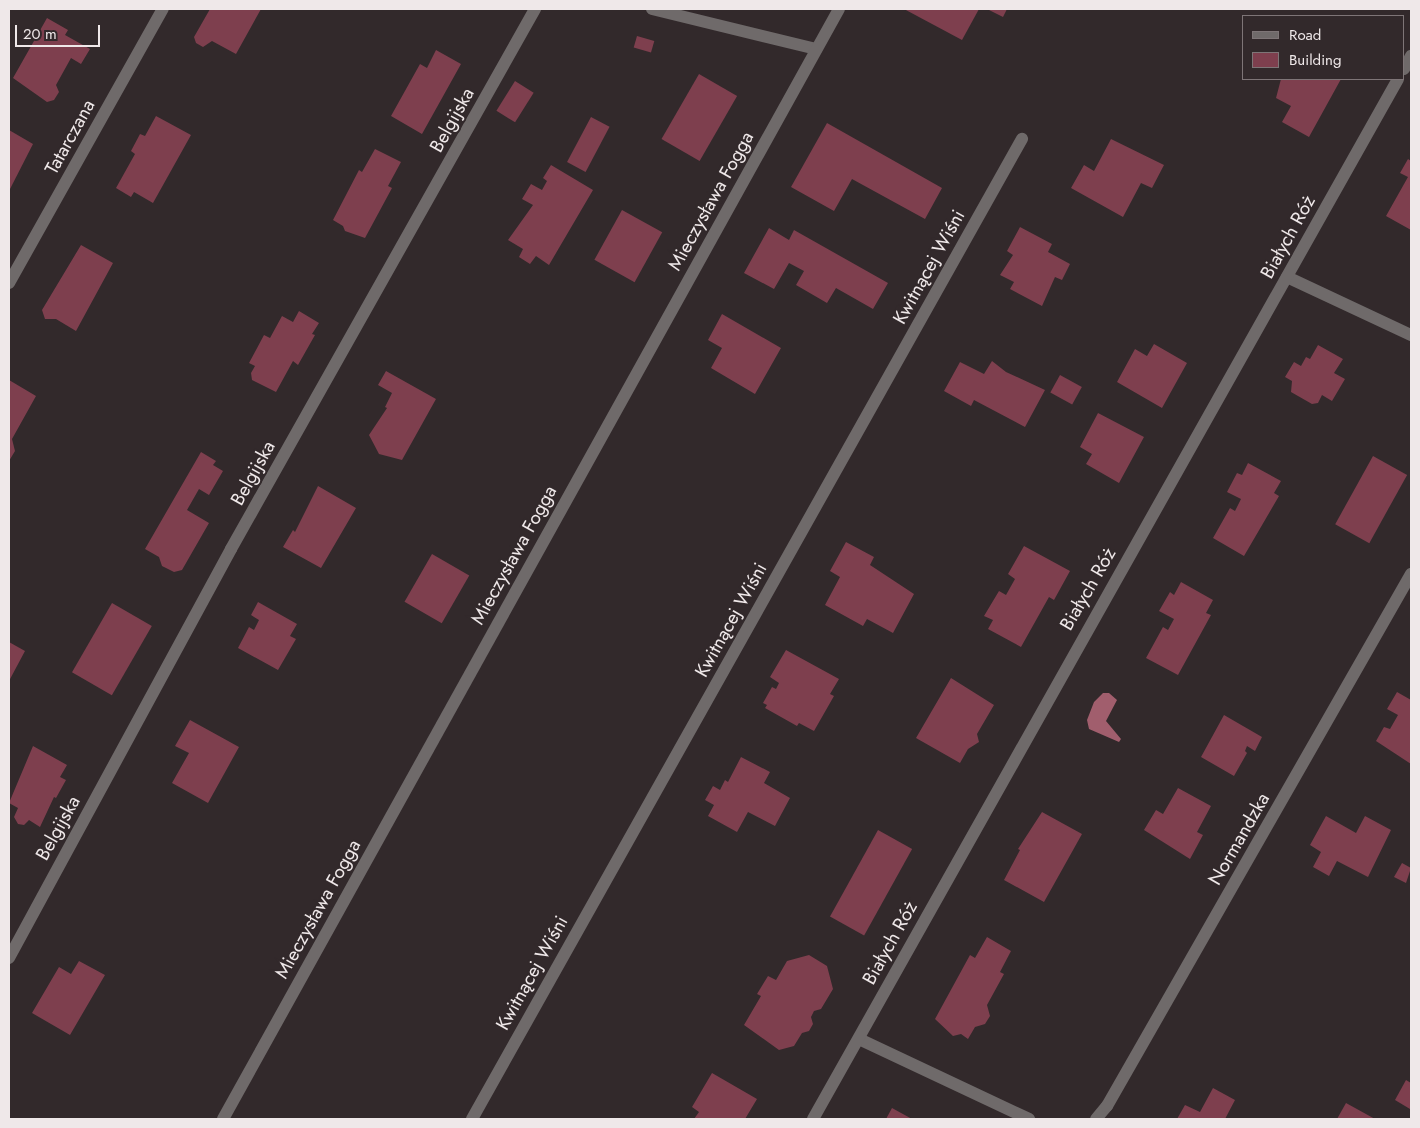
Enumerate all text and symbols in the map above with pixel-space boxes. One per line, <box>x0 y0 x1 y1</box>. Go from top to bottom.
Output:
scale bar <box>18 15 102 47</box>
legend <box>1242 15 1405 80</box>
text: 20 m <box>23 23 57 45</box>
text: Road <box>1289 24 1321 46</box>
text: Building <box>1289 49 1341 71</box>
street label: Belgijska <box>425 84 479 156</box>
street label: Tatarczana <box>40 96 100 178</box>
street label: Mieczysława Fogga <box>663 127 759 275</box>
street label: Białych Róż <box>1256 191 1320 283</box>
street label: Kwitnącej Wiśni <box>888 206 970 328</box>
street label: Belgijska <box>226 437 280 509</box>
street label: Mieczysława Fogga <box>466 481 562 629</box>
street label: Białych Róż <box>1055 544 1121 634</box>
street label: Kwitnącej Wiśni <box>690 559 772 681</box>
street label: Normandzka <box>1203 789 1275 889</box>
street label: Belgijska <box>31 792 85 864</box>
street label: Mieczysława Fogga <box>270 835 366 983</box>
street label: Białych Róż <box>858 897 922 989</box>
street label: Kwitnącej Wiśni <box>491 912 573 1034</box>

